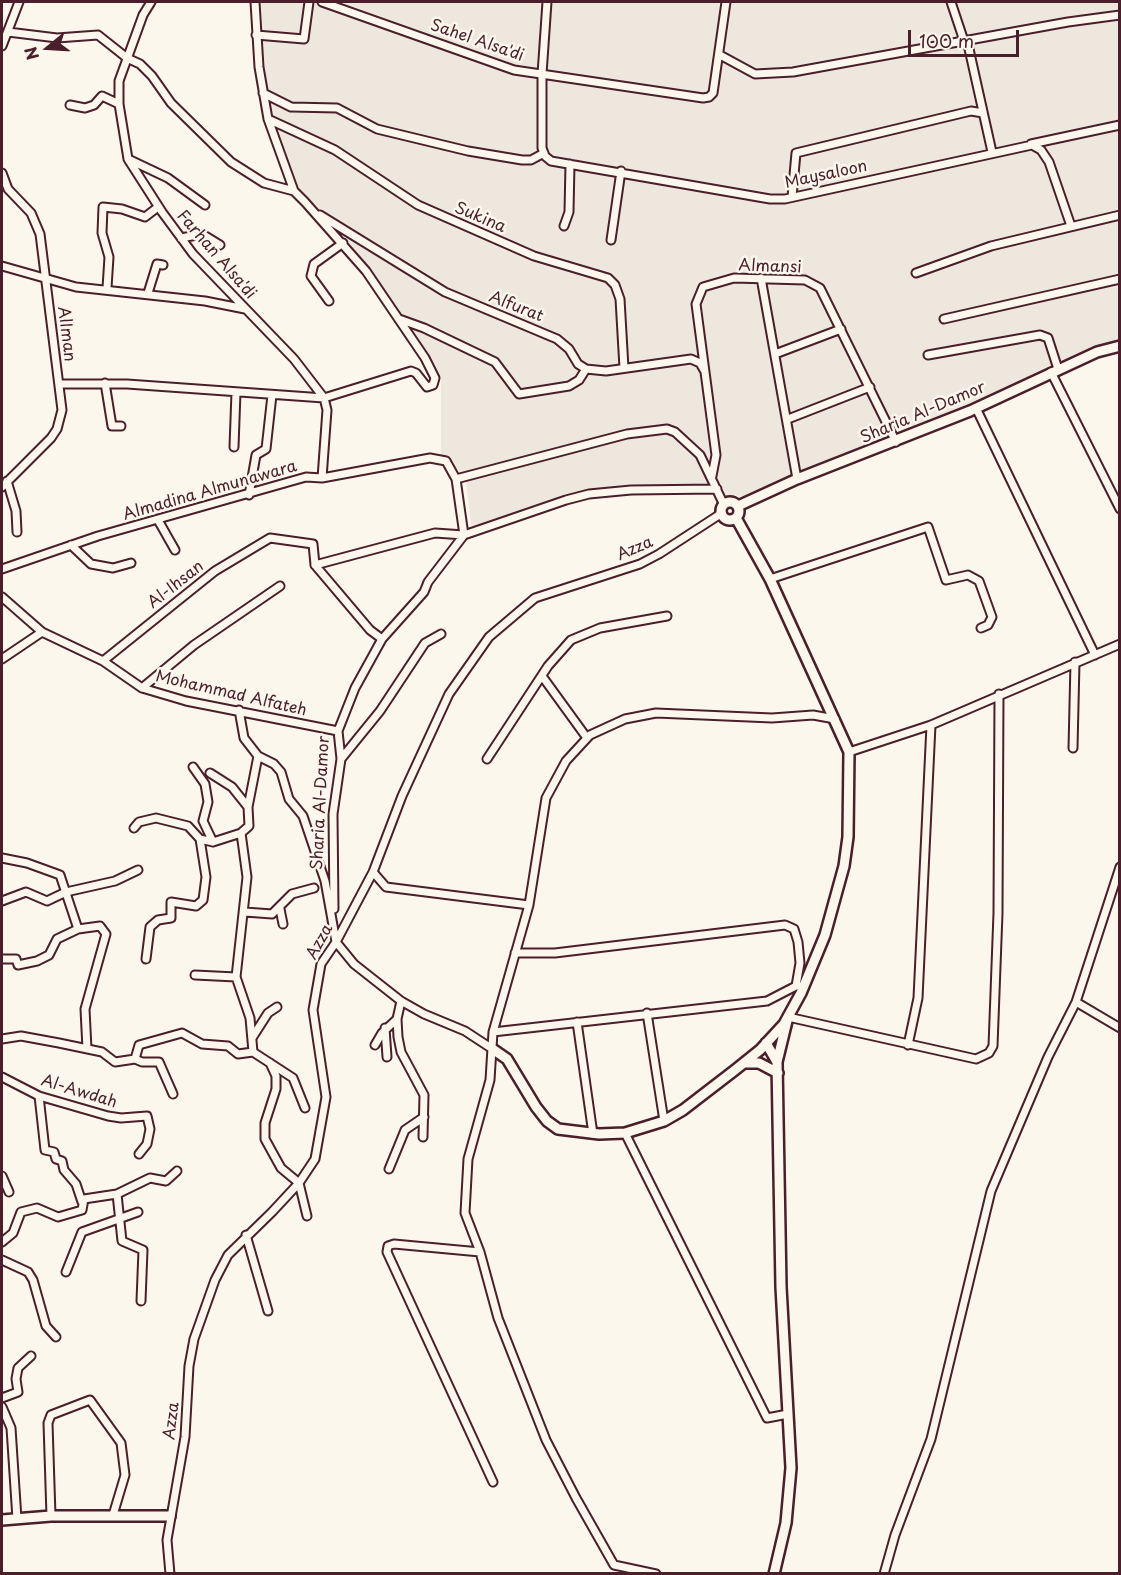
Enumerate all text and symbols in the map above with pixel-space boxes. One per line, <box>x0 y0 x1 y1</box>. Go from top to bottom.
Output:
street label: Sahel Alsa'di <box>428 16 526 66</box>
north arrow <box>18 18 78 78</box>
scale bar <box>911 18 1022 56</box>
text: 100 m <box>919 27 974 54</box>
text: N <box>18 44 44 63</box>
street label: Maysaloon <box>783 157 869 193</box>
street label: Sukina <box>452 199 508 237</box>
street label: Farhan Alsa'di <box>172 207 260 303</box>
street label: Almansi <box>738 256 802 278</box>
street label: Alfurat <box>486 287 546 327</box>
street label: AlIman <box>53 305 79 363</box>
street label: Sharia Al-Damor <box>857 378 989 448</box>
street label: Almadina Almunawara <box>121 457 299 525</box>
street label: Azza <box>614 533 656 565</box>
street label: Al-Ihsan <box>144 557 208 613</box>
street label: Mohammad Alfateh <box>154 667 308 721</box>
street label: Sharia Al-Damor <box>308 735 334 871</box>
street label: Azza <box>303 921 337 963</box>
street label: Al-Awdah <box>39 1071 119 1113</box>
street label: Azza <box>160 1401 184 1441</box>

